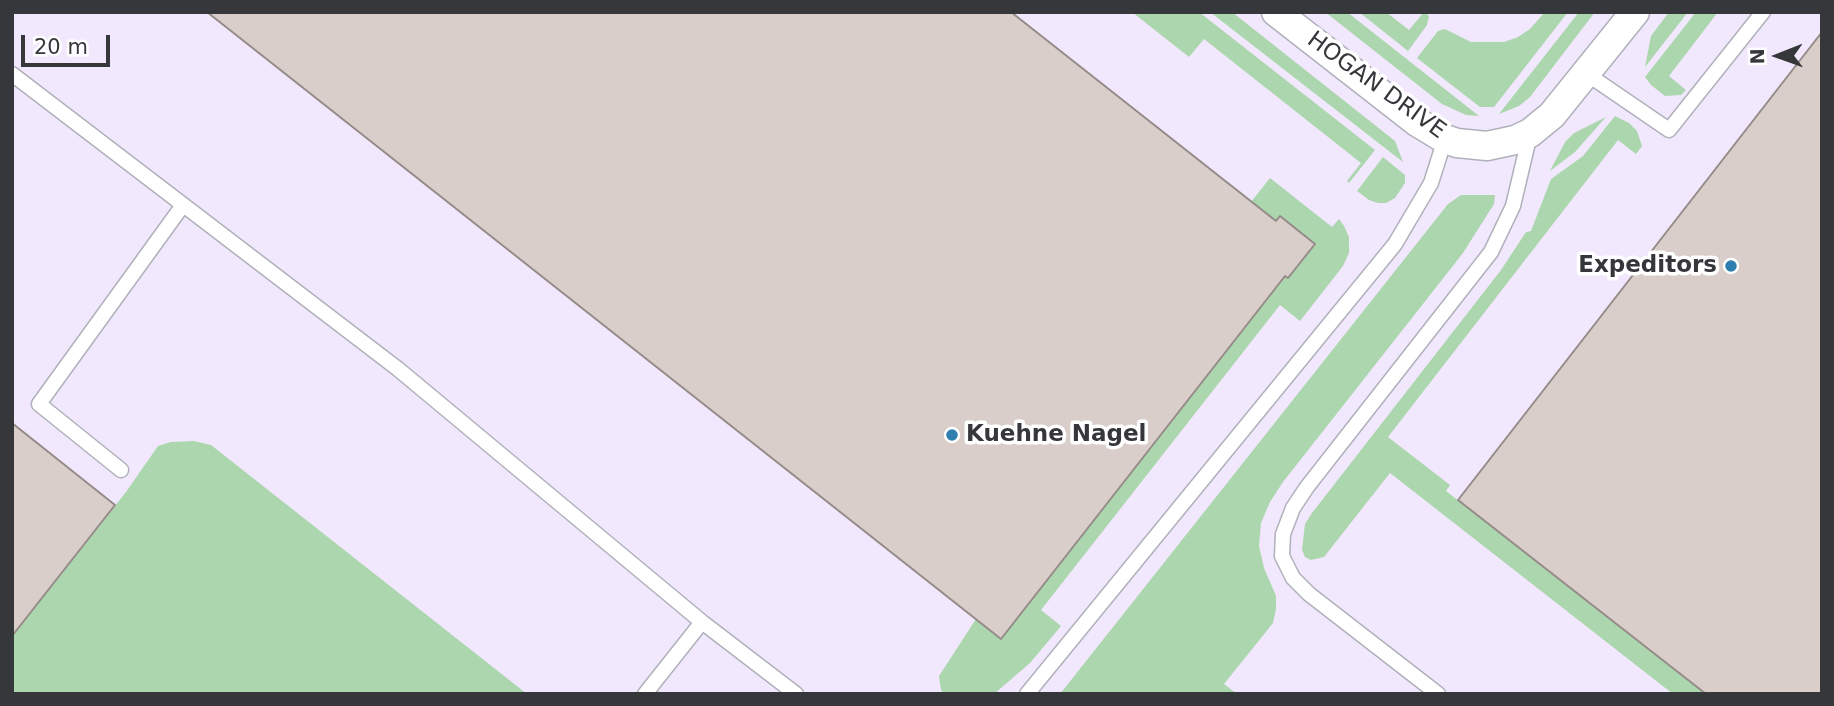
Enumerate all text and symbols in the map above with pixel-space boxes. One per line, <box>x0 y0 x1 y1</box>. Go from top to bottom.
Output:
scale bar <box>24 21 114 65</box>
north arrow <box>1743 21 1813 91</box>
street label: HOGAN DRIVE <box>1301 27 1451 145</box>
text: 20 m <box>34 35 88 59</box>
text: N <box>1746 48 1768 65</box>
place label: Expeditors <box>1578 252 1717 280</box>
marker: Expeditors <box>1723 258 1739 274</box>
place label: Kuehne Nagel <box>966 421 1146 449</box>
marker: Kuehne Nagel <box>944 427 960 443</box>

